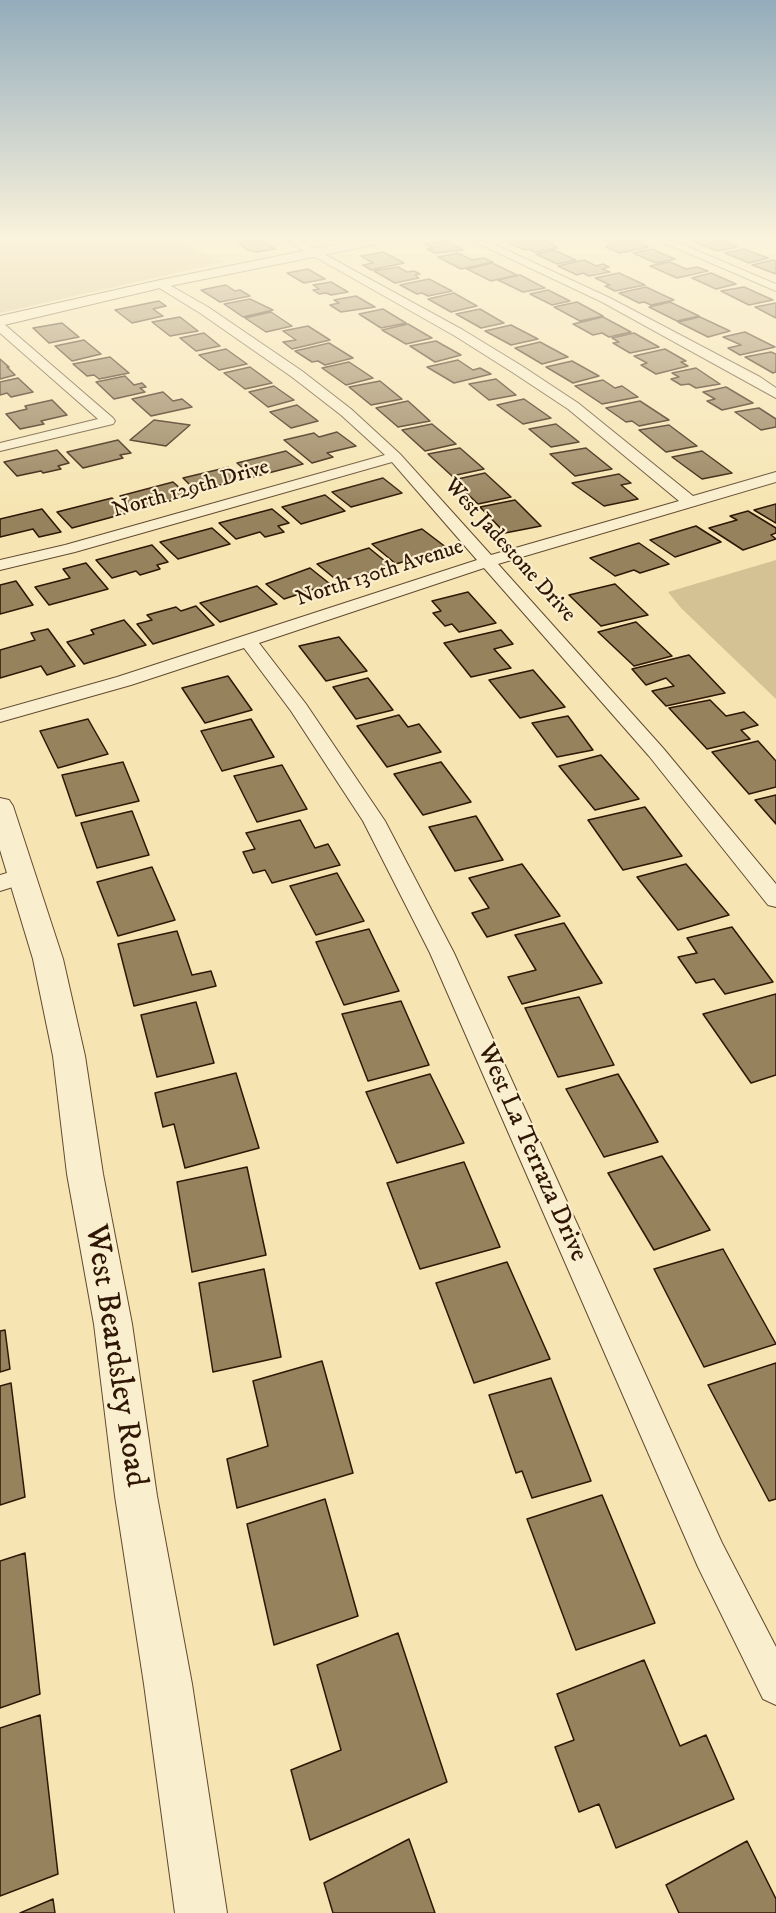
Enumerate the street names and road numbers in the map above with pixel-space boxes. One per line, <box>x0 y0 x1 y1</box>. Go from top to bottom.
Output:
street label: North 129th Drive <box>110 455 272 525</box>
street label: West Jadestone Drive <box>437 474 581 628</box>
street label: North 130th Avenue <box>293 534 467 614</box>
street label: West La Terraza Drive <box>469 1039 593 1267</box>
street label: West Beardsley Road <box>74 1222 154 1490</box>

